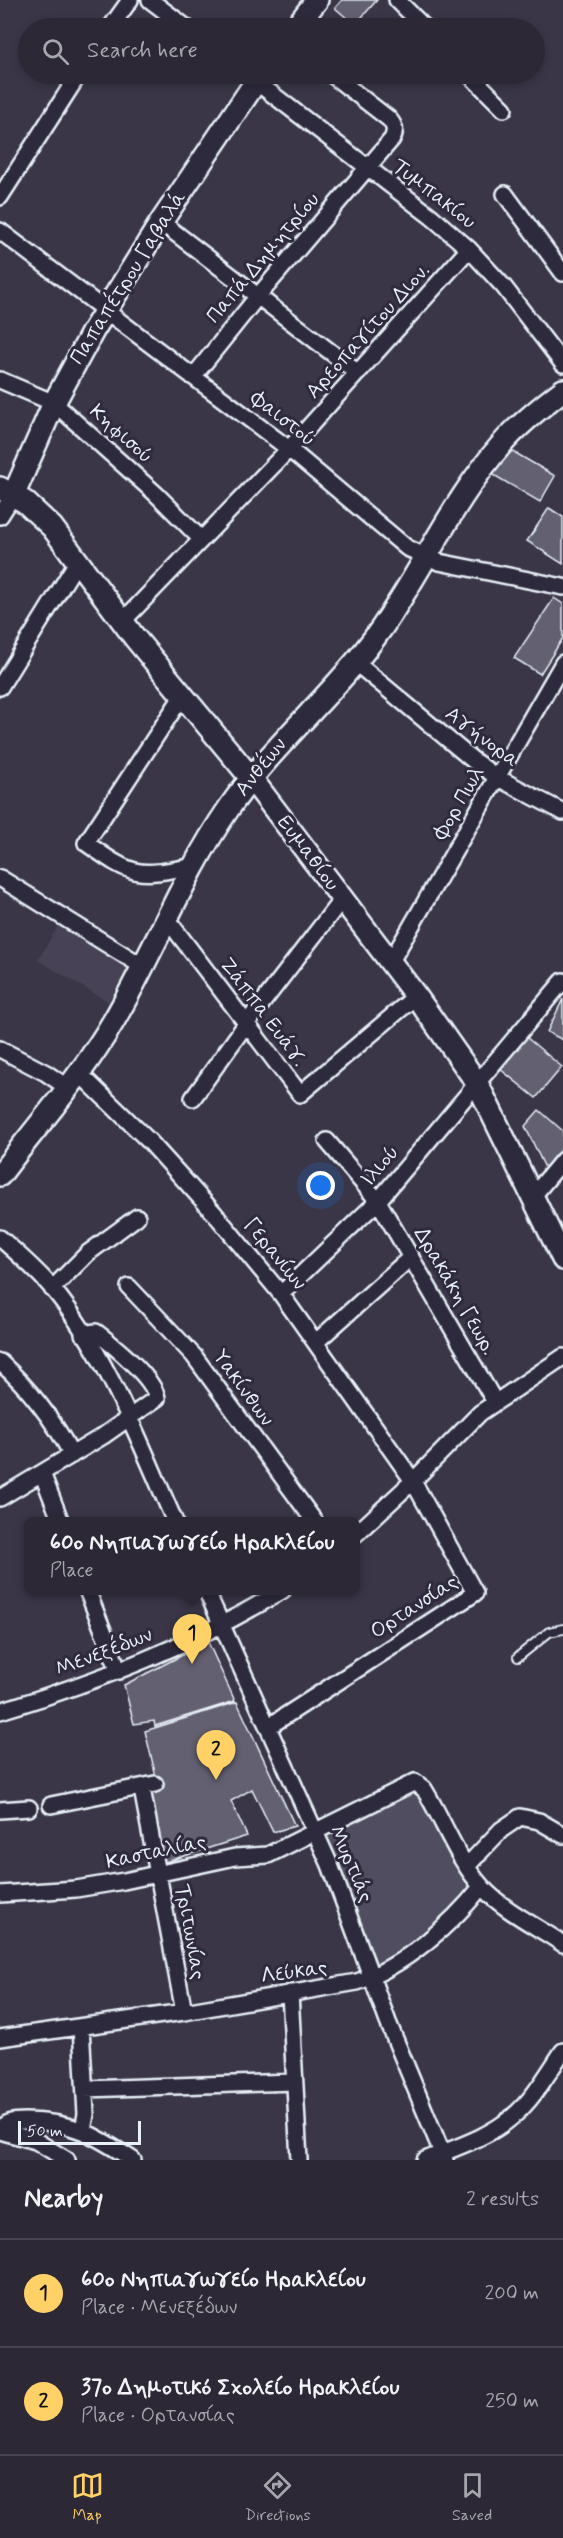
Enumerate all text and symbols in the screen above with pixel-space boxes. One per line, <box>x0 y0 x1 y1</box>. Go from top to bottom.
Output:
search box <box>18 18 545 84</box>
icon: search <box>39 35 72 68</box>
text: Search here <box>87 37 198 65</box>
street label: Τυμπακίου <box>386 152 482 236</box>
street label: Παπαπέτρου Γαβαλά <box>62 185 193 370</box>
street label: Παπά Δημητρίου <box>200 187 326 329</box>
street label: Αρεοπαγίτου Διον. <box>300 257 436 405</box>
street label: Φαιστού <box>244 384 321 453</box>
street label: Κηφισού <box>83 398 159 470</box>
street label: Αγήνορα <box>439 700 525 774</box>
street label: Ανθέων <box>228 731 293 802</box>
street label: Φορ Πωλ <box>426 761 491 846</box>
street label: Ευμαθίου <box>270 809 346 897</box>
street label: Ζάππα Ευάγ. <box>213 952 313 1072</box>
street label: Ιλιού <box>354 1139 406 1193</box>
your location <box>306 1171 335 1200</box>
street label: Γερανίων <box>237 1212 313 1296</box>
street label: Δρακάκη Γεωρ. <box>407 1222 503 1360</box>
street label: Υακίνθων <box>206 1344 280 1432</box>
popup <box>24 1517 360 1595</box>
text: 60ο Νηπιαγωγείο Ηρακλείου <box>50 1529 334 1557</box>
text: Place <box>50 1557 94 1584</box>
street label: Ορτανσίας <box>365 1568 463 1646</box>
pin: 1 <box>172 1614 212 1664</box>
street label: Μενεξέδων <box>51 1620 157 1683</box>
pin: 2 <box>196 1730 236 1780</box>
street label: Μυρτιάς <box>322 1821 380 1907</box>
street label: Κασταλίας <box>103 1828 209 1876</box>
street label: Τριτωνίας <box>168 1882 212 1982</box>
street label: Λεύκας <box>259 1953 329 1991</box>
scale bar <box>18 2118 141 2146</box>
text: 50 m <box>27 2121 63 2142</box>
text: Nearby <box>24 2182 103 2216</box>
text: 2 results <box>466 2186 539 2213</box>
text: 60ο Νηπιαγωγείο Ηρακλείου <box>81 2266 366 2294</box>
text: 1 <box>39 2280 48 2307</box>
text: 200 m <box>484 2280 539 2307</box>
text: Place · Μενεξέδων <box>81 2294 237 2321</box>
text: 37ο Δημοτικό Σχολείο Ηρακλείου <box>81 2374 399 2402</box>
text: 2 <box>39 2388 48 2415</box>
text: 250 m <box>485 2388 539 2415</box>
text: Place · Ορτανσίας <box>81 2402 235 2429</box>
tab: Map <box>71 2469 104 2526</box>
tab: Directions <box>245 2469 311 2526</box>
tab: Saved <box>452 2469 492 2526</box>

